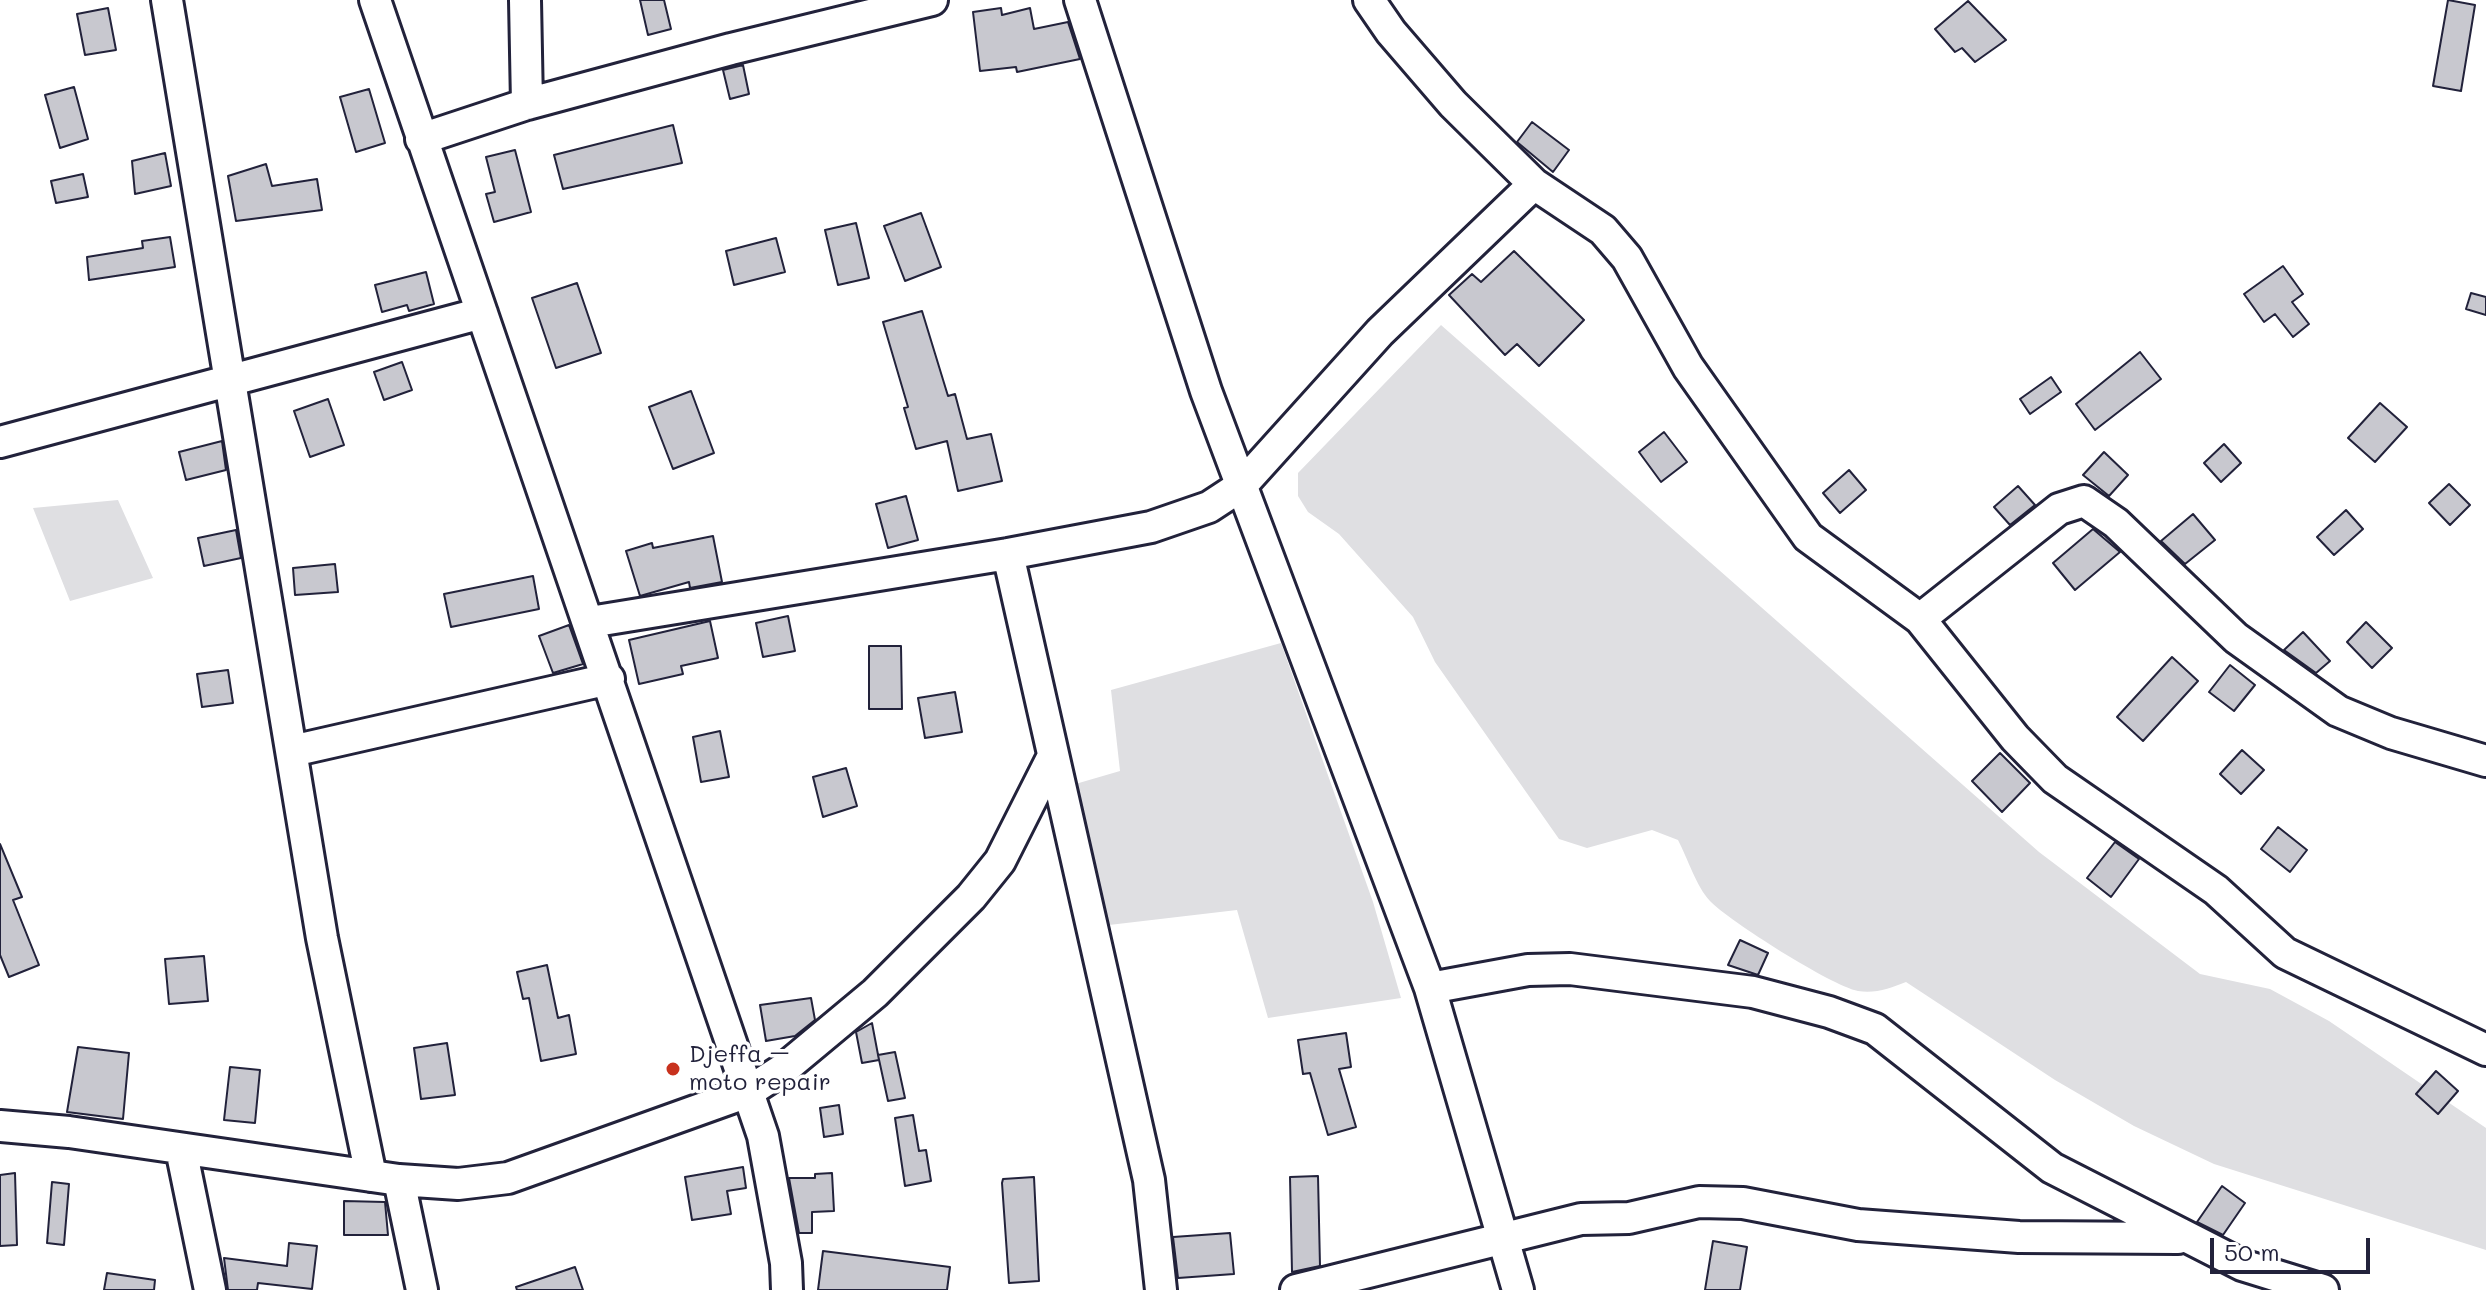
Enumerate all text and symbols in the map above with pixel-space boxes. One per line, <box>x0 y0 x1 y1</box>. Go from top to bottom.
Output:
place label: Djeffa – moto repair <box>689 1041 831 1097</box>
marker: Djeffa – moto repair <box>664 1060 682 1078</box>
scale bar <box>2214 1222 2374 1272</box>
text: 50 m <box>2224 1236 2280 1267</box>

